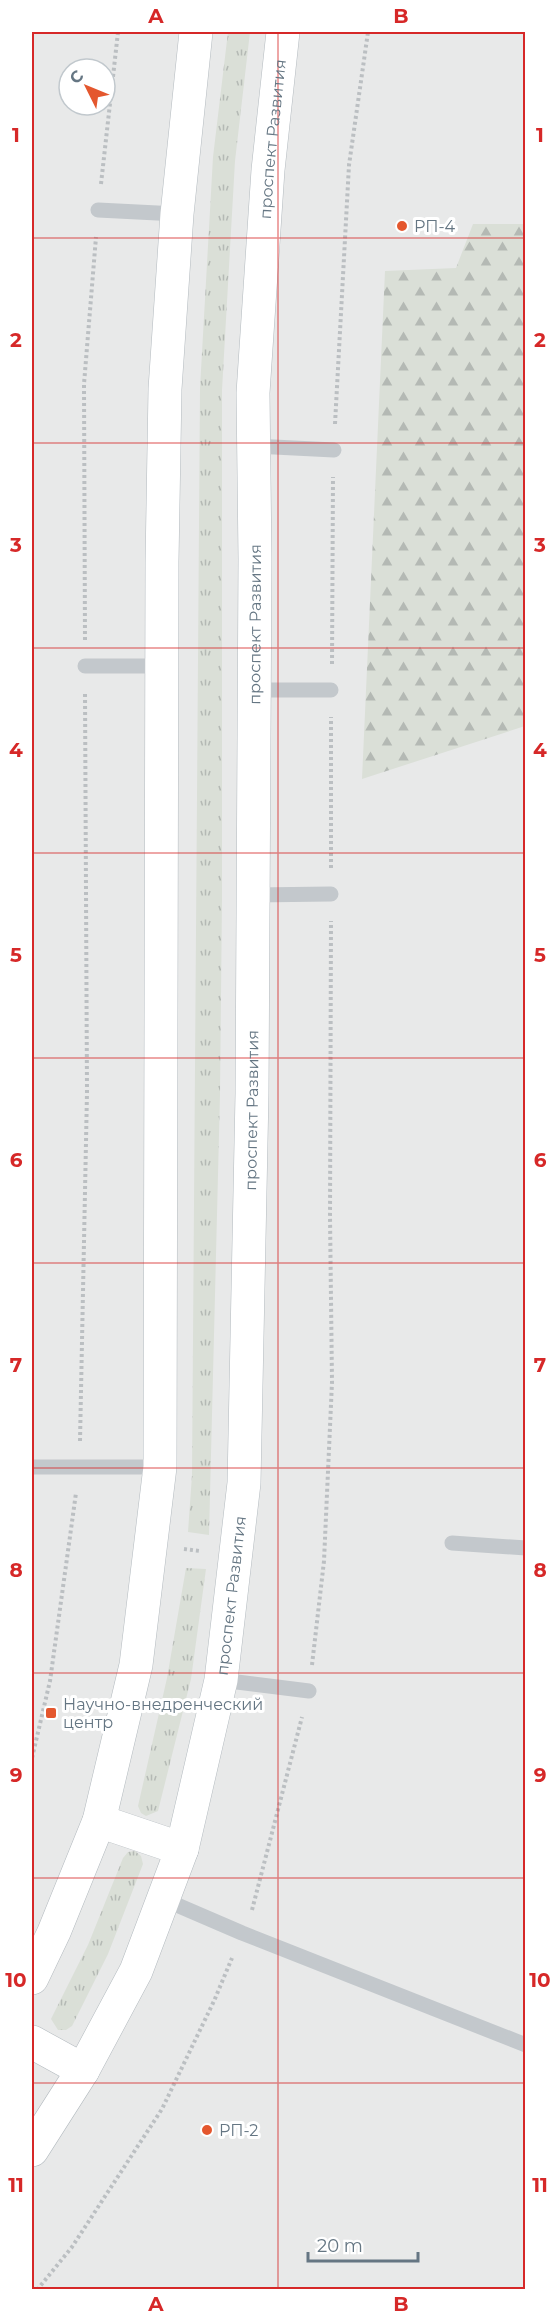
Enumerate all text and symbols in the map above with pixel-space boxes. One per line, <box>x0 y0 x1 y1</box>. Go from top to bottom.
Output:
text: A <box>147 4 164 28</box>
text: B <box>393 4 409 28</box>
north arrow <box>57 57 117 117</box>
street label: проспект Развития <box>256 58 290 220</box>
text: С <box>65 66 88 88</box>
text: 1 <box>12 123 20 147</box>
text: 1 <box>536 123 544 147</box>
place label: РП-4 <box>414 217 456 236</box>
marker: РП-4 <box>395 219 409 233</box>
text: 2 <box>10 328 22 352</box>
text: 2 <box>534 328 546 352</box>
text: 3 <box>9 533 22 557</box>
text: 3 <box>533 533 546 557</box>
street label: проспект Развития <box>245 544 265 705</box>
text: 4 <box>9 738 23 762</box>
text: 4 <box>533 738 547 762</box>
text: 5 <box>10 943 22 967</box>
text: 5 <box>534 943 546 967</box>
street label: проспект Развития <box>241 1030 262 1191</box>
text: 6 <box>10 1148 23 1172</box>
text: 6 <box>534 1148 547 1172</box>
text: 7 <box>10 1353 22 1377</box>
text: 7 <box>534 1353 546 1377</box>
street label: проспект Развития <box>213 1515 250 1676</box>
text: 8 <box>9 1558 23 1582</box>
text: 8 <box>533 1558 547 1582</box>
place label: Научно-внедренческий центр <box>63 1695 263 1732</box>
marker: Научно-внедренческий центр <box>44 1706 58 1720</box>
text: 9 <box>10 1763 22 1787</box>
text: 9 <box>534 1763 546 1787</box>
text: 10 <box>5 1968 27 1992</box>
text: 10 <box>529 1968 551 1992</box>
place label: РП-2 <box>219 2121 258 2140</box>
marker: РП-2 <box>200 2123 214 2137</box>
text: 11 <box>8 2173 24 2197</box>
text: 11 <box>532 2173 548 2197</box>
scale bar <box>308 2225 418 2263</box>
text: 20 m <box>317 2235 363 2257</box>
text: A <box>147 2292 164 2316</box>
text: B <box>393 2292 409 2316</box>

